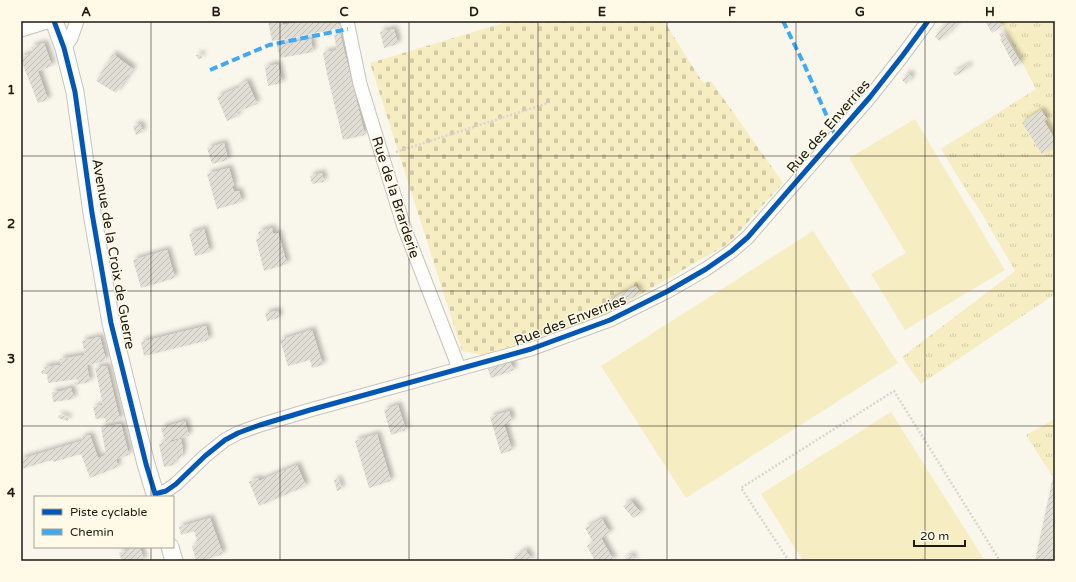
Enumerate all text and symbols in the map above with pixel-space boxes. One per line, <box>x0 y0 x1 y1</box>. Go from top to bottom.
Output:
text: A <box>81 4 91 20</box>
text: B <box>211 4 221 20</box>
text: C <box>339 4 349 20</box>
text: D <box>469 4 479 20</box>
text: E <box>598 4 606 20</box>
text: F <box>728 4 736 20</box>
text: G <box>855 4 865 20</box>
text: H <box>985 4 995 20</box>
street label: Rue des Enverries <box>783 76 874 177</box>
text: 1 <box>7 82 15 98</box>
street label: Rue de la Brarderie <box>368 134 423 260</box>
street label: Avenue de la Croix de Guerre <box>88 158 139 351</box>
text: 2 <box>7 216 15 232</box>
street label: Rue des Enverries <box>512 291 629 350</box>
text: 3 <box>7 351 15 367</box>
text: 4 <box>7 485 16 501</box>
legend <box>34 496 174 548</box>
text: Piste cyclable <box>70 505 148 519</box>
scale bar <box>914 522 965 548</box>
text: Chemin <box>70 525 114 539</box>
text: 20 m <box>920 529 949 543</box>

